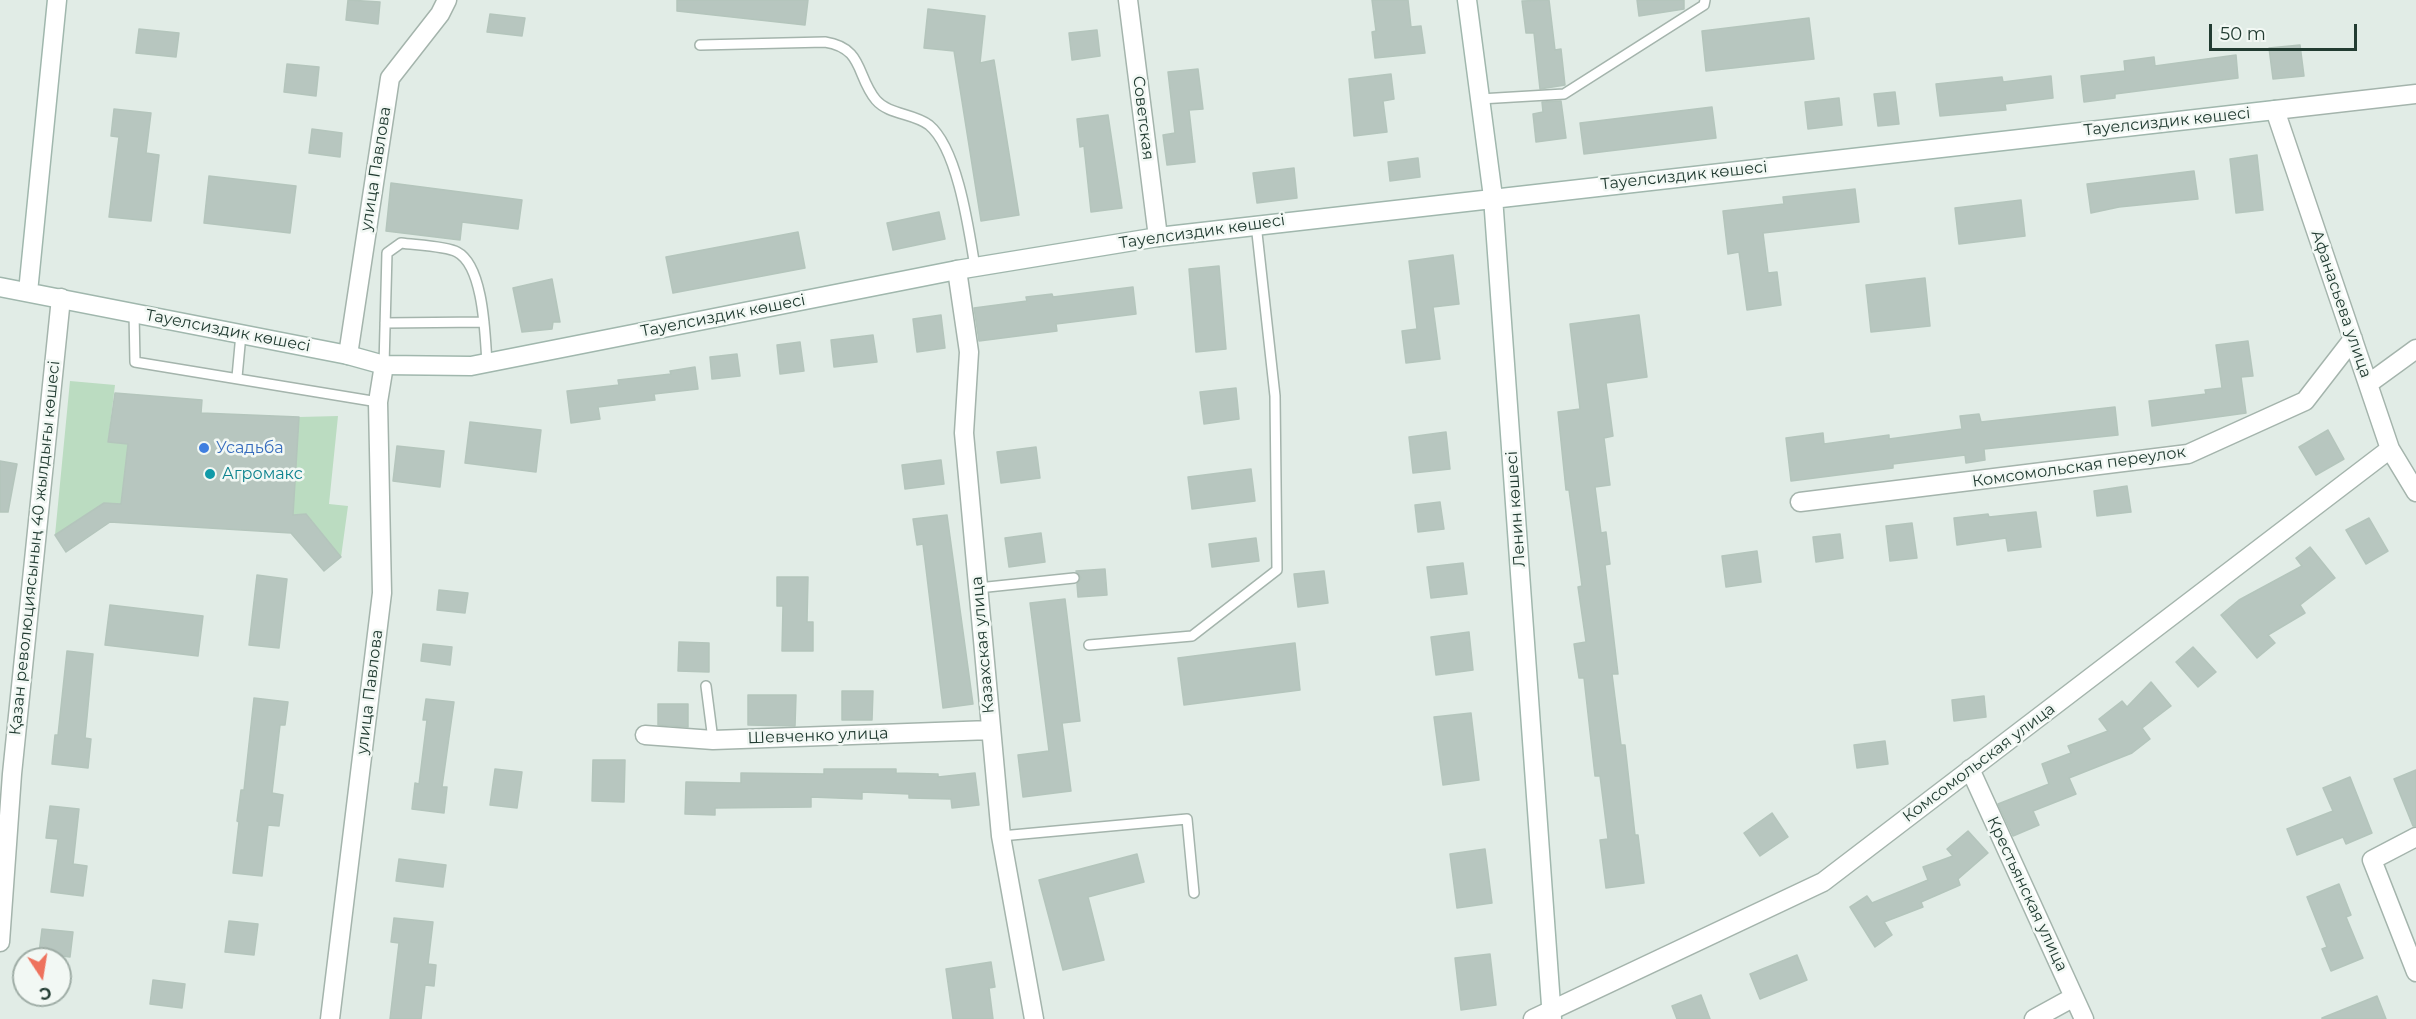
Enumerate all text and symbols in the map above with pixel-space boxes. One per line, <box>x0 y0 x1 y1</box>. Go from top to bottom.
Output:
scale bar <box>2212 12 2360 50</box>
text: 50 m <box>2220 23 2266 45</box>
street label: Советская <box>1128 75 1158 161</box>
street label: Тауелсиздик көшесі <box>2083 104 2251 140</box>
street label: улица Павлова <box>357 105 395 233</box>
street label: Тауелсиздик көшесі <box>1600 158 1768 194</box>
street label: Тауелсиздик көшесі <box>1118 211 1286 253</box>
street label: Афанасьева улица <box>2307 228 2375 380</box>
street label: Тауелсиздик көшесі <box>639 291 807 341</box>
street label: Тауелсиздик көшесі <box>144 306 312 356</box>
street label: Қазан революциясының 40 жылдығы көшесі <box>6 360 64 736</box>
place label: Усадьба <box>216 438 284 458</box>
marker: Усадьба <box>197 441 211 455</box>
street label: Комсомольская переулок <box>1971 443 2187 491</box>
street label: Ленин көшесі <box>1502 450 1530 568</box>
place label: Агромакс <box>222 464 303 484</box>
marker: Агромакс <box>203 467 217 481</box>
street label: Казахская улица <box>967 576 999 714</box>
street label: улица Павлова <box>353 628 387 756</box>
street label: Комсомольская улица <box>1899 699 2059 827</box>
street label: Шевченко улица <box>747 724 889 748</box>
street label: Крестьянская улица <box>1983 814 2071 974</box>
north arrow <box>12 947 72 1007</box>
text: С <box>38 983 53 1004</box>

